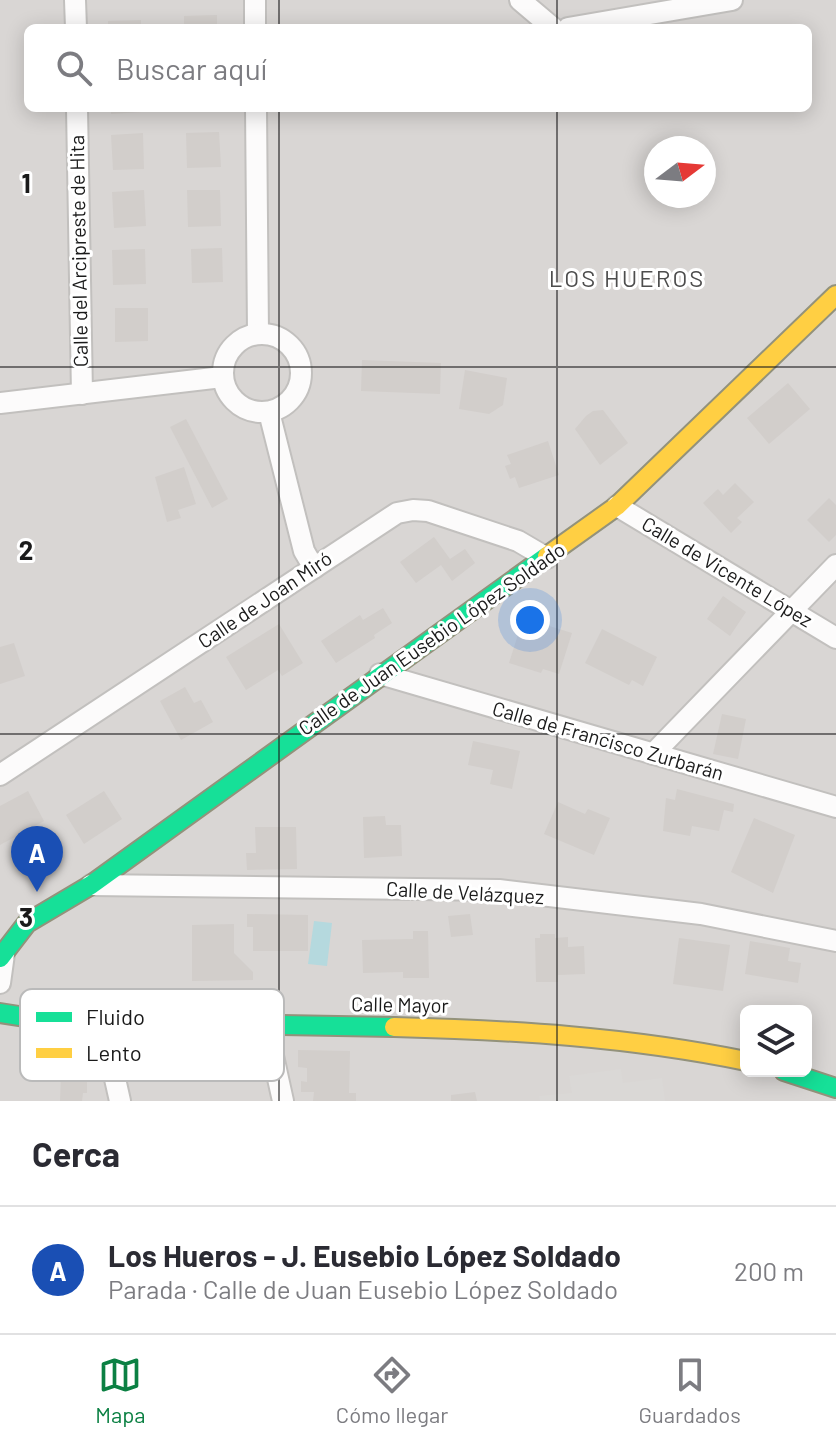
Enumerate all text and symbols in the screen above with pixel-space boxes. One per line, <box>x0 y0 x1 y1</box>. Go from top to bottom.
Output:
search box <box>24 24 812 112</box>
icon: search <box>52 46 96 90</box>
text: Buscar aquí <box>116 50 267 86</box>
street label: Calle del Arcipreste de Hita <box>64 135 92 367</box>
north arrow <box>644 136 716 208</box>
text: 1 <box>21 167 31 198</box>
district label: LOS HUEROS <box>549 263 705 292</box>
street label: Calle de Vicente López <box>638 511 817 632</box>
text: 2 <box>19 534 33 565</box>
street label: Calle de Juan Eusebio López Soldado <box>294 537 569 740</box>
street label: Calle de Joan Miró <box>193 545 336 653</box>
your location <box>510 600 550 640</box>
street label: Calle de Francisco Zurbarán <box>490 695 727 785</box>
pin: A <box>11 826 63 892</box>
street label: Calle de Velázquez <box>385 876 545 908</box>
text: 3 <box>19 901 33 932</box>
legend <box>20 989 284 1081</box>
street label: Calle Mayor <box>351 991 449 1017</box>
text: Fluido <box>86 1003 145 1029</box>
map controls <box>740 1005 812 1077</box>
button: layers <box>740 1005 812 1077</box>
text: Lento <box>86 1039 142 1065</box>
text: Cerca <box>32 1133 120 1174</box>
text: Los Hueros - J. Eusebio López Soldado <box>108 1237 621 1273</box>
text: A <box>49 1255 67 1286</box>
text: 200 m <box>734 1255 804 1286</box>
text: Parada · Calle de Juan Eusebio López Soldado <box>108 1273 618 1304</box>
tab: Mapa <box>95 1353 146 1427</box>
tab: Cómo llegar <box>336 1353 448 1427</box>
tab: Guardados <box>639 1353 741 1427</box>

